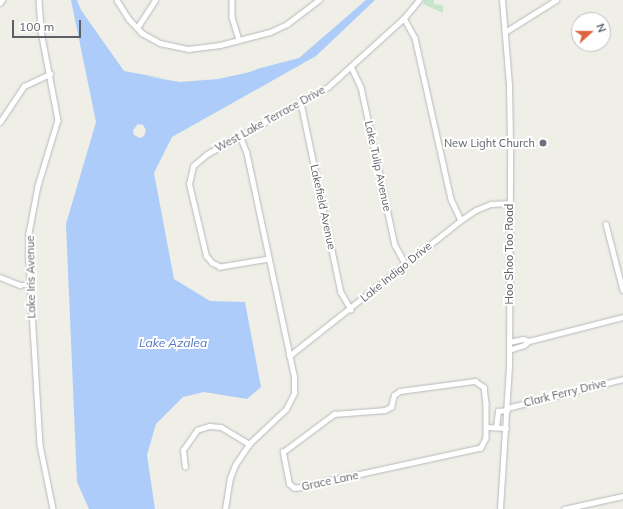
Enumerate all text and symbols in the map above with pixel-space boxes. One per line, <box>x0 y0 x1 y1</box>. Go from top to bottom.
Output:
scale bar <box>14 12 83 38</box>
north arrow <box>571 12 611 52</box>
text: 100 m <box>19 19 54 34</box>
text: N <box>593 22 609 34</box>
street label: West Lake Terrace Drive <box>213 83 327 155</box>
street label: Lake Tulip Avenue <box>362 120 394 212</box>
place label: New Light Church <box>444 136 535 150</box>
marker: New Light Church <box>538 138 548 148</box>
street label: Lakefield Avenue <box>308 163 338 251</box>
street label: Hoo Shoo Too Road <box>502 204 516 304</box>
street label: Lake Iris Avenue <box>24 235 38 319</box>
street label: Lake Indigo Drive <box>358 239 434 305</box>
water label: Lake Azalea <box>139 336 207 350</box>
street label: Clark Ferry Drive <box>522 376 608 410</box>
street label: Grace Lane <box>300 469 360 493</box>

